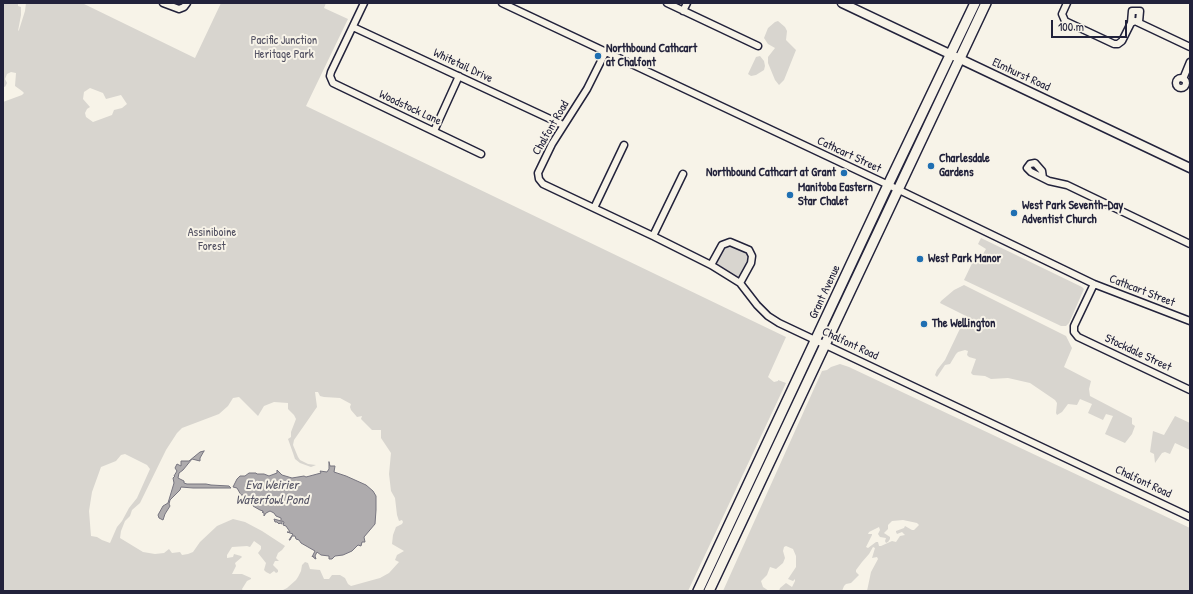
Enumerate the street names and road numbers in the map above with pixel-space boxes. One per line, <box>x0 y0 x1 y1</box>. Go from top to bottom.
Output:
street label: Whitetail Drive <box>431 46 495 86</box>
street label: Elmhurst Road <box>990 55 1052 95</box>
street label: Woodstock Lane <box>377 87 443 129</box>
street label: Chalfont Road <box>530 98 572 158</box>
street label: Cathcart Street <box>815 134 883 176</box>
street label: Grant Avenue <box>806 263 844 321</box>
street label: Cathcart Street <box>1107 272 1177 310</box>
street label: Chalfont Road <box>819 325 881 363</box>
street label: Stockdale Street <box>1102 331 1174 375</box>
street label: Chalfont Road <box>1112 463 1174 501</box>

